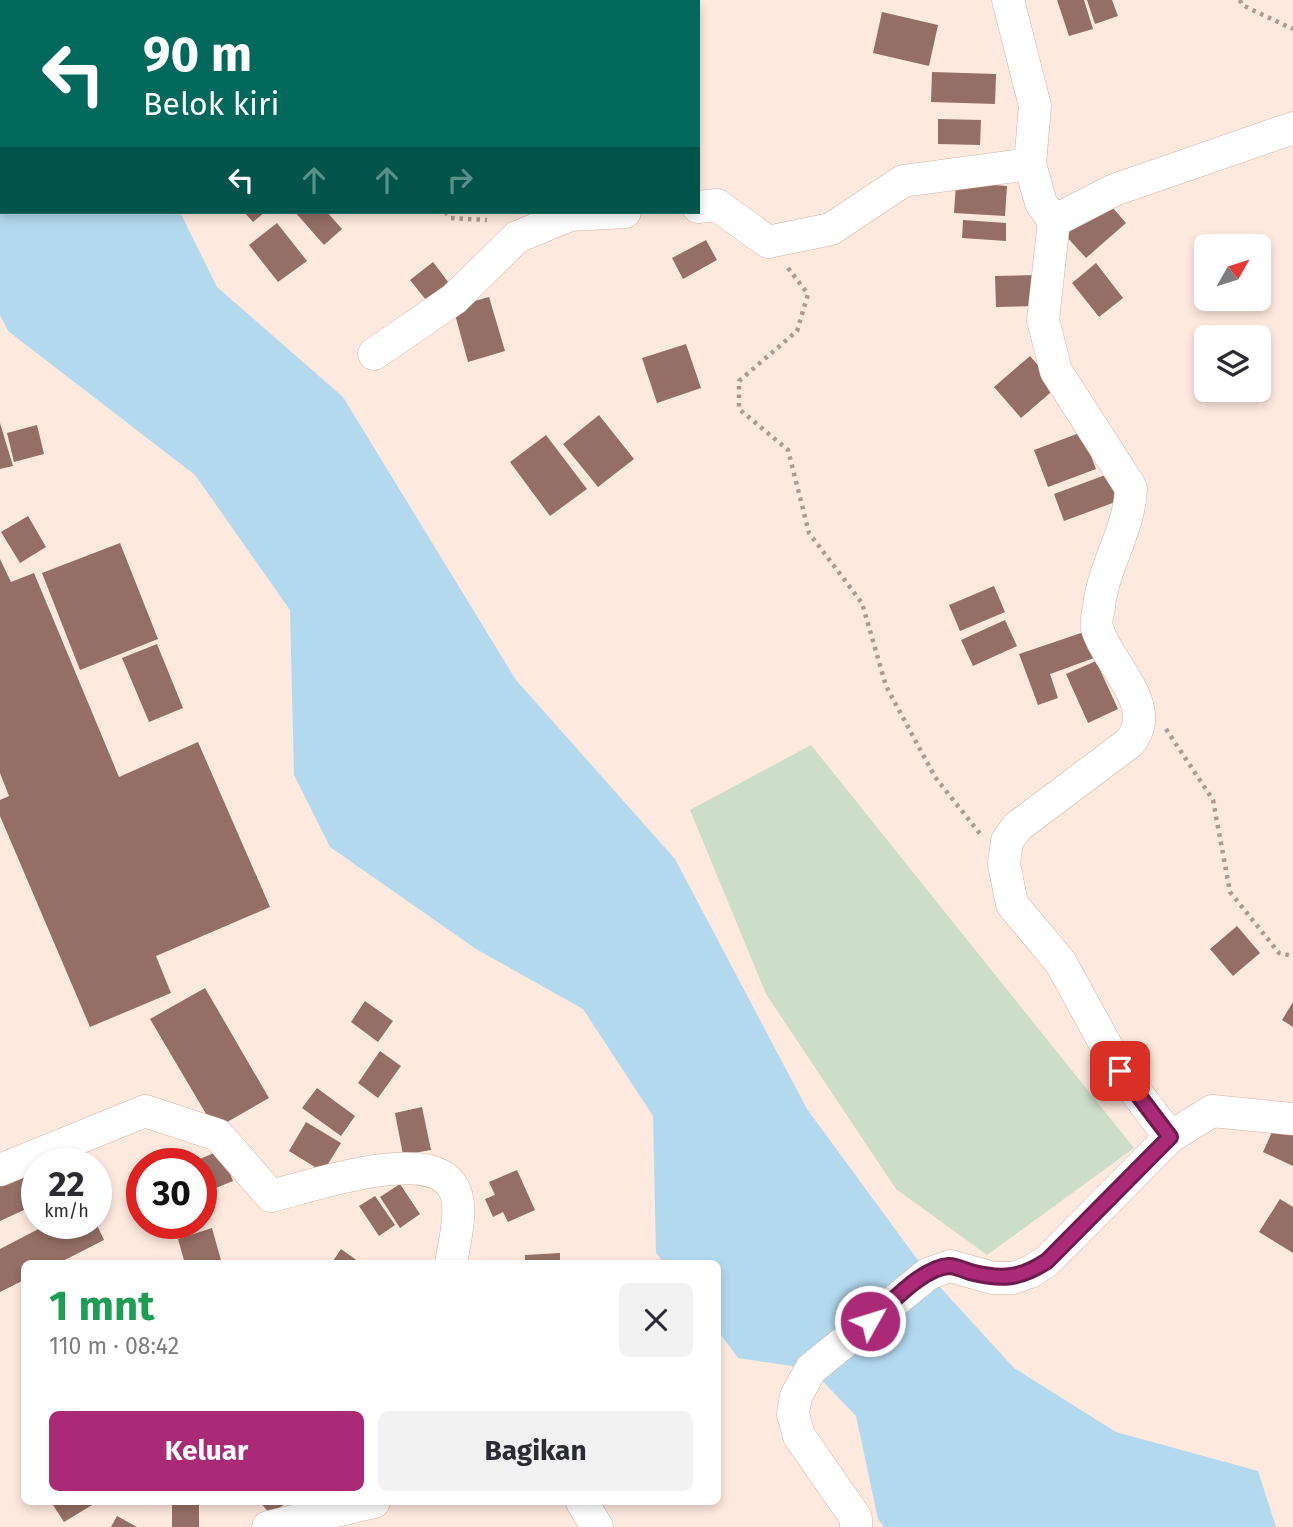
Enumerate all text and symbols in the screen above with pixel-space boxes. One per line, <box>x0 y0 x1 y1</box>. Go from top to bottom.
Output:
text: 90 m <box>143 25 252 84</box>
icon: left <box>28 28 119 119</box>
text: Belok kiri <box>143 85 279 123</box>
icon: left <box>222 161 260 199</box>
icon: ahead <box>295 161 333 199</box>
icon: ahead <box>368 161 406 199</box>
icon: right <box>441 161 479 199</box>
north arrow <box>1194 234 1270 312</box>
map controls <box>1194 234 1271 402</box>
button: layers <box>1194 325 1271 402</box>
pin <box>1090 1041 1150 1101</box>
icon: arrive <box>1101 1052 1139 1090</box>
speed limit sign: 30 <box>126 1148 217 1239</box>
text: 22 <box>48 1163 85 1205</box>
text: km/h <box>44 1200 89 1222</box>
text: 1 mnt <box>49 1281 154 1331</box>
button: close <box>619 1283 693 1357</box>
position arrow <box>833 1284 907 1358</box>
text: 110 m · 08:42 <box>49 1332 179 1360</box>
button: Keluar <box>49 1411 364 1491</box>
button: Bagikan <box>378 1411 693 1491</box>

